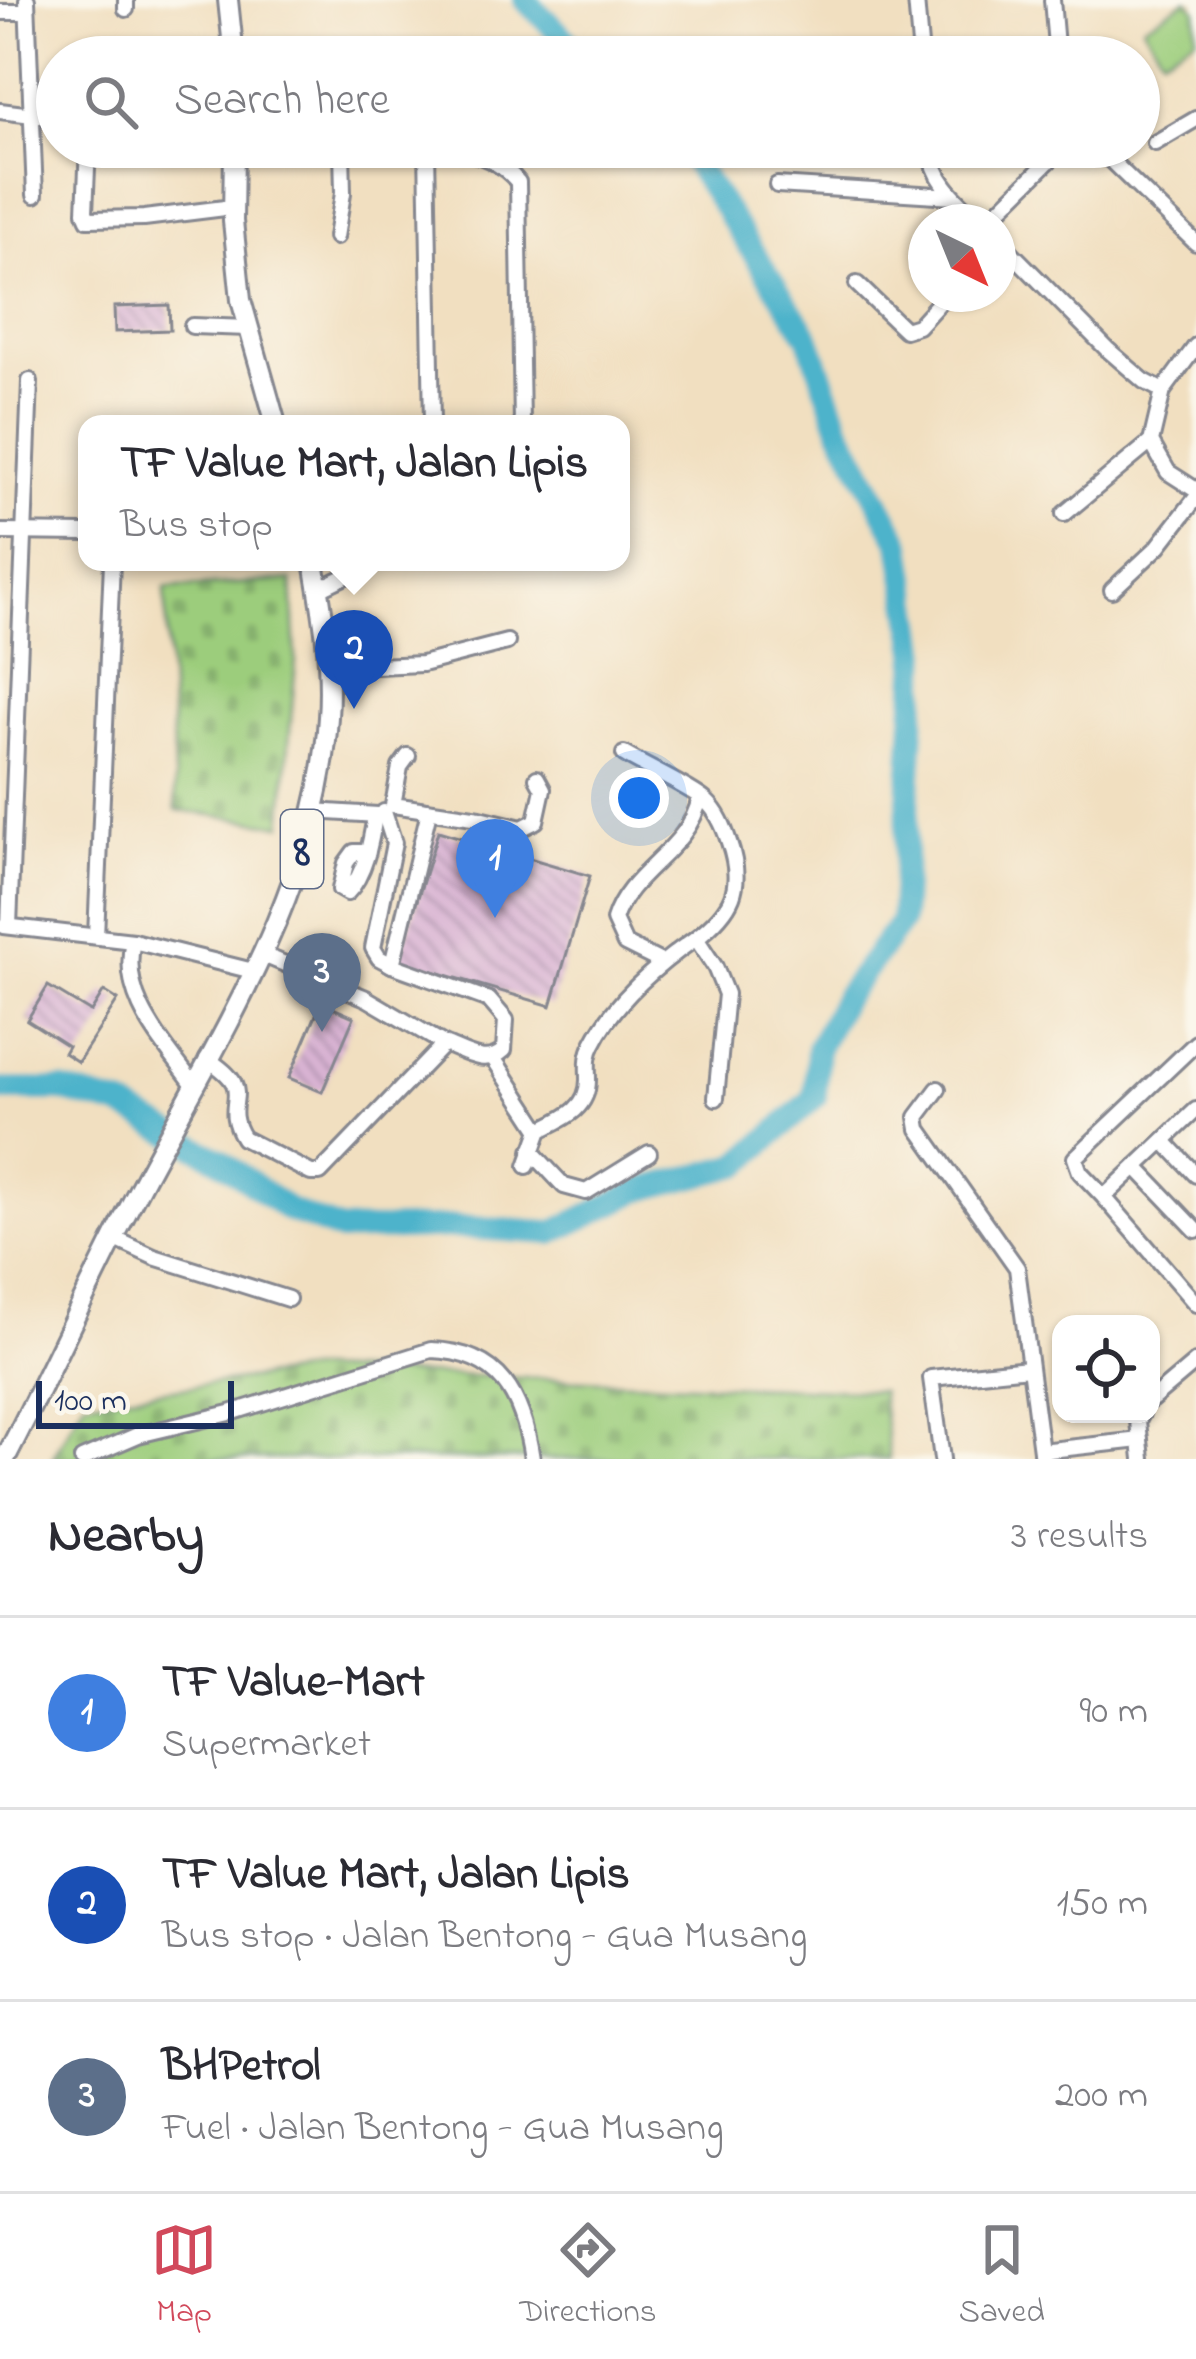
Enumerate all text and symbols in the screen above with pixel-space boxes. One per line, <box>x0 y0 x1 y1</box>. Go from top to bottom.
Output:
search box <box>36 36 1160 168</box>
icon: search <box>78 69 144 135</box>
text: Search here <box>174 69 390 135</box>
north arrow <box>908 204 1016 312</box>
popup <box>78 415 630 571</box>
text: TF Value Mart, Jalan Lipis <box>120 432 588 498</box>
text: Bus stop <box>120 498 273 555</box>
pin: 2 <box>315 610 393 709</box>
your location <box>609 768 669 828</box>
road number: 8 <box>281 810 323 888</box>
pin: 1 <box>456 819 534 918</box>
pin: 3 <box>283 933 361 1032</box>
map controls <box>1052 1315 1160 1423</box>
button: locate <box>1052 1315 1160 1423</box>
scale bar <box>36 1375 234 1428</box>
text: 100 m <box>54 1378 127 1426</box>
text: Nearby <box>48 1500 204 1575</box>
text: 3 results <box>1011 1509 1148 1566</box>
text: TF Value-Mart <box>162 1651 425 1717</box>
text: 1 <box>81 1684 93 1741</box>
text: 90 m <box>1079 1684 1148 1741</box>
text: Supermarket <box>162 1717 371 1774</box>
text: TF Value Mart, Jalan Lipis <box>162 1843 630 1909</box>
text: 2 <box>77 1876 97 1933</box>
text: 150 m <box>1056 1876 1148 1933</box>
text: Bus stop · Jalan Bentong - Gua Musang <box>162 1909 807 1966</box>
text: BHPetrol <box>162 2035 321 2101</box>
text: 3 <box>79 2068 95 2125</box>
text: 200 m <box>1055 2068 1148 2125</box>
text: Fuel · Jalan Bentong - Gua Musang <box>162 2101 723 2158</box>
tab: Map <box>151 2217 217 2337</box>
tab: Directions <box>519 2217 656 2337</box>
tab: Saved <box>959 2217 1045 2337</box>

